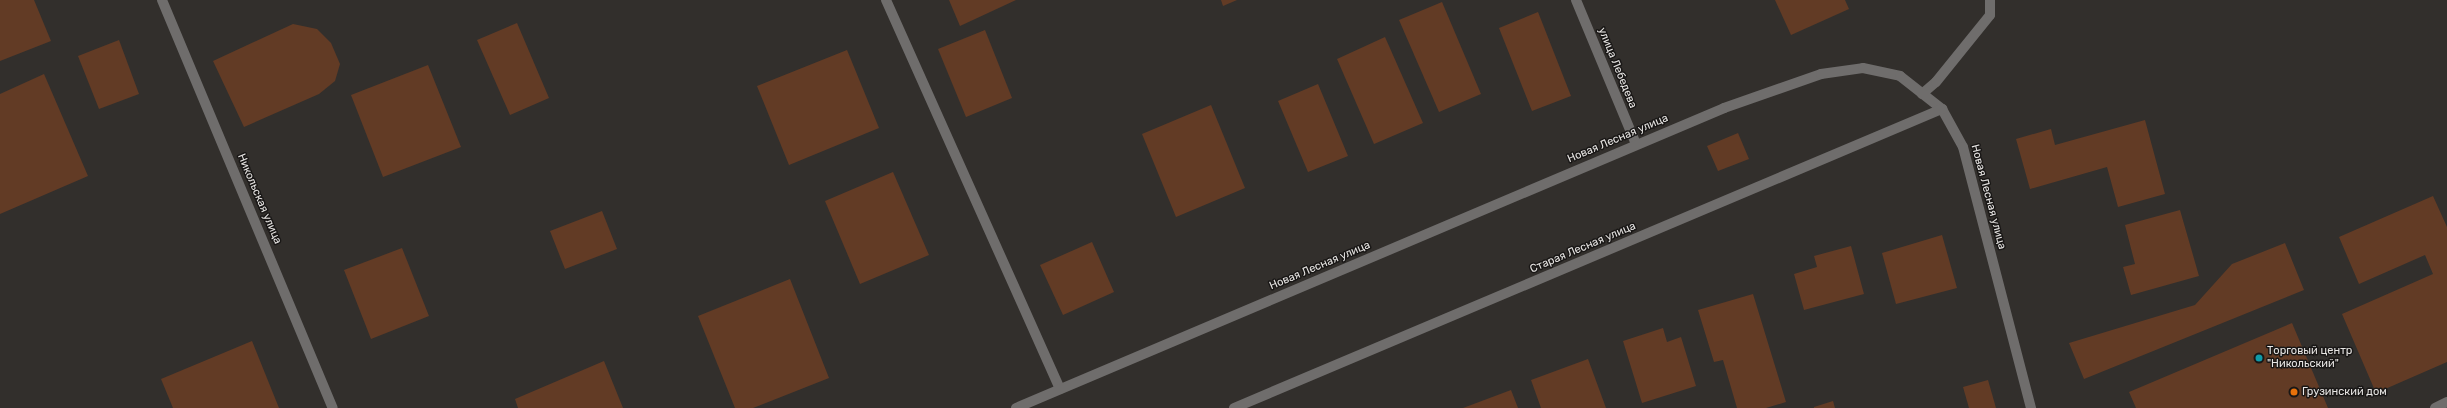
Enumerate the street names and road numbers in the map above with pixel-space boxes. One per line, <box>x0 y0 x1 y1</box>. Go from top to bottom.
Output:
street label: улица Лебедева <box>1595 26 1639 110</box>
street label: Новая Лесная улица <box>1566 112 1670 166</box>
street label: Новая Лесная улица <box>1968 143 2008 251</box>
street label: Никольская улица <box>234 152 284 246</box>
street label: Старая Лесная улица <box>1528 220 1638 276</box>
street label: Новая Лесная улица <box>1268 239 1372 293</box>

